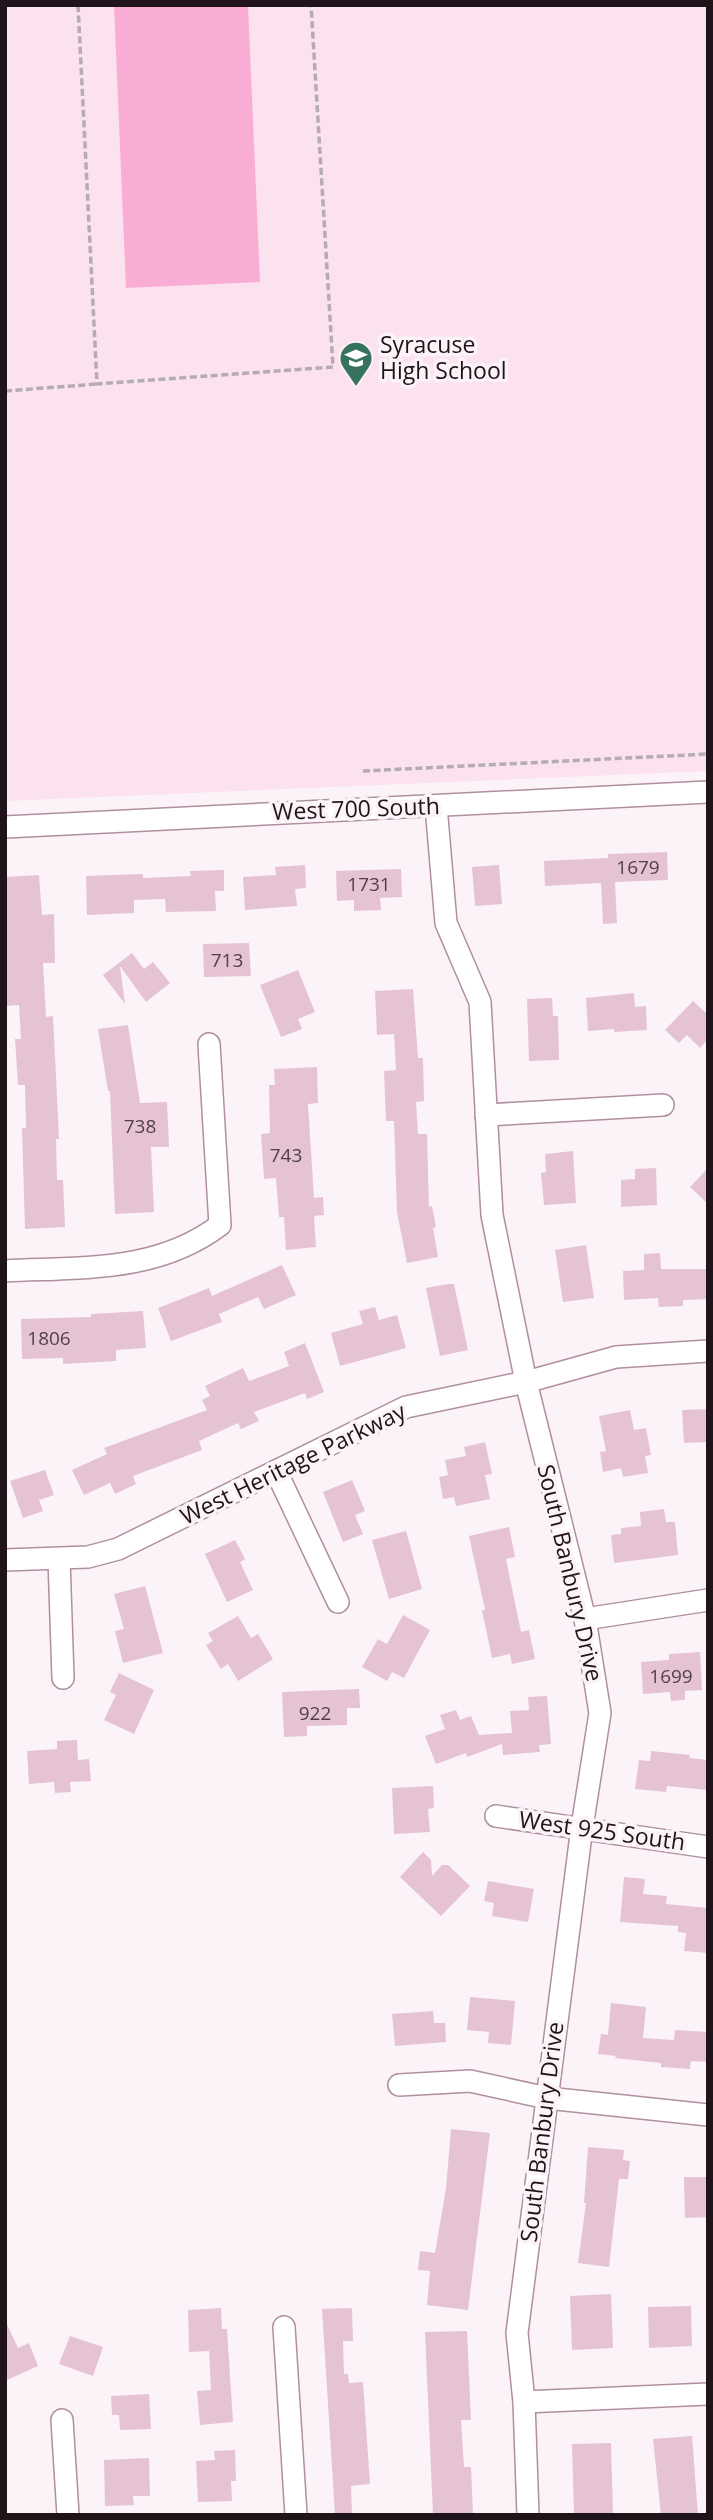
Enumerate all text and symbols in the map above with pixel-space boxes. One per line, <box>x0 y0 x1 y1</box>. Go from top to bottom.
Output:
place label: Syracuse High School <box>380 328 507 386</box>
school or university icon: Syracuse High School <box>337 339 375 388</box>
street label: West 700 South <box>272 789 440 827</box>
house number: 1679 <box>616 854 660 880</box>
house number: 1731 <box>347 871 391 897</box>
house number: 713 <box>211 947 243 973</box>
house number: 738 <box>124 1113 156 1139</box>
house number: 743 <box>270 1142 302 1168</box>
house number: 1806 <box>27 1325 71 1351</box>
street label: West Heritage Parkway <box>175 1394 411 1532</box>
street label: South Banbury Drive <box>530 1461 612 1685</box>
house number: 1699 <box>649 1663 693 1689</box>
house number: 922 <box>299 1700 331 1726</box>
street label: West 925 South <box>517 1803 687 1858</box>
street label: South Banbury Drive <box>512 2020 570 2244</box>

